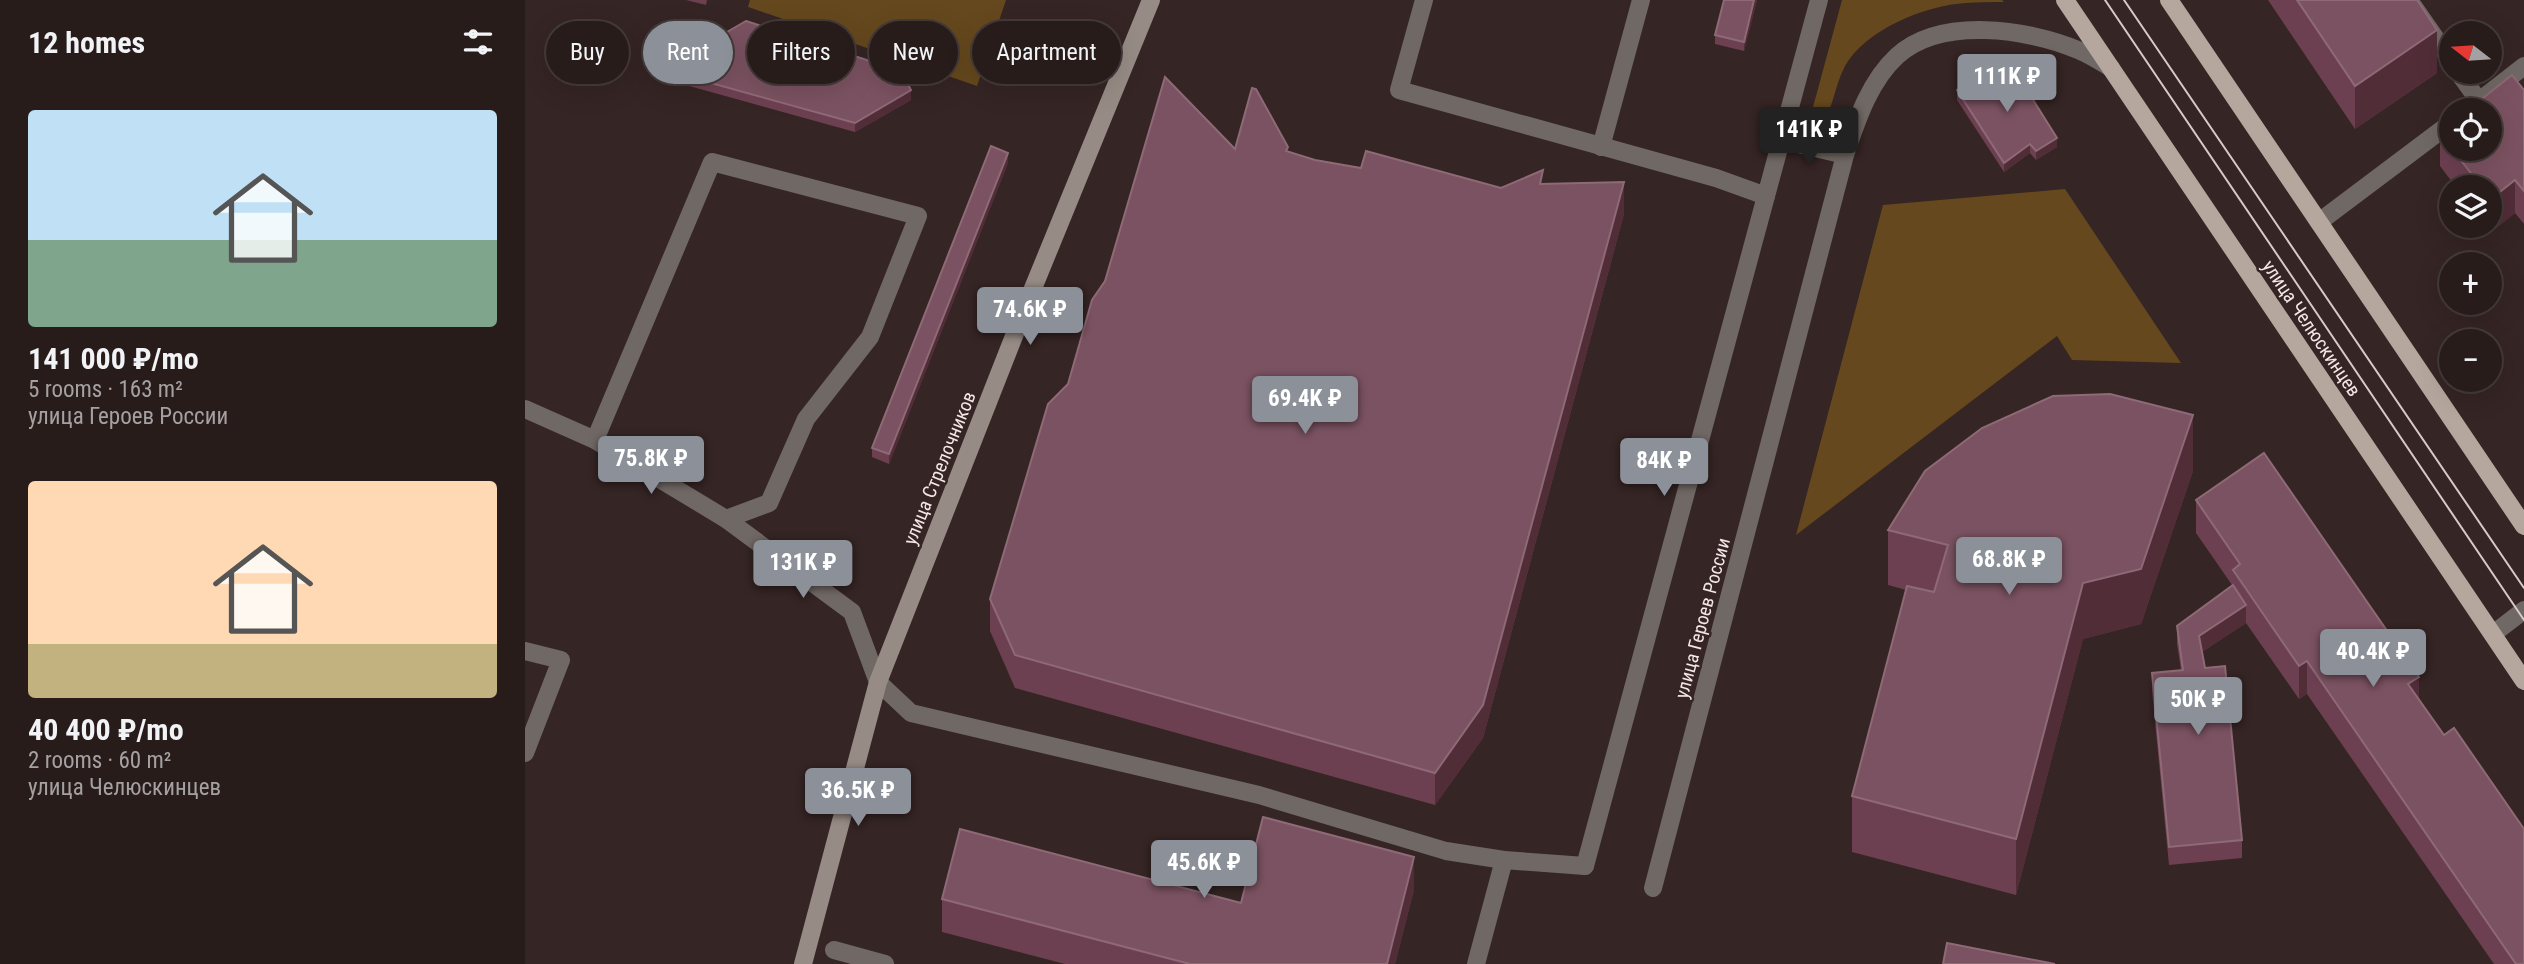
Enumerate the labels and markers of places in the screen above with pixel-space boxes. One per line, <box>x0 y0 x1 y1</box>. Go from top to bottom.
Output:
pin: 111K ₽ <box>1950 54 2064 114</box>
pin: 141K ₽ <box>1752 108 1866 167</box>
pin: 74.6K ₽ <box>965 288 1095 347</box>
pin: 69.4K ₽ <box>1240 376 1370 436</box>
pin: 75.8K ₽ <box>586 436 716 496</box>
pin: 84K ₽ <box>1615 438 1713 498</box>
pin: 68.8K ₽ <box>1944 538 2074 597</box>
pin: 131K ₽ <box>746 540 860 600</box>
pin: 40.4K ₽ <box>2308 630 2438 689</box>
pin: 50K ₽ <box>2149 678 2247 737</box>
pin: 36.5K ₽ <box>793 768 923 828</box>
pin: 45.6K ₽ <box>1139 841 1269 900</box>

